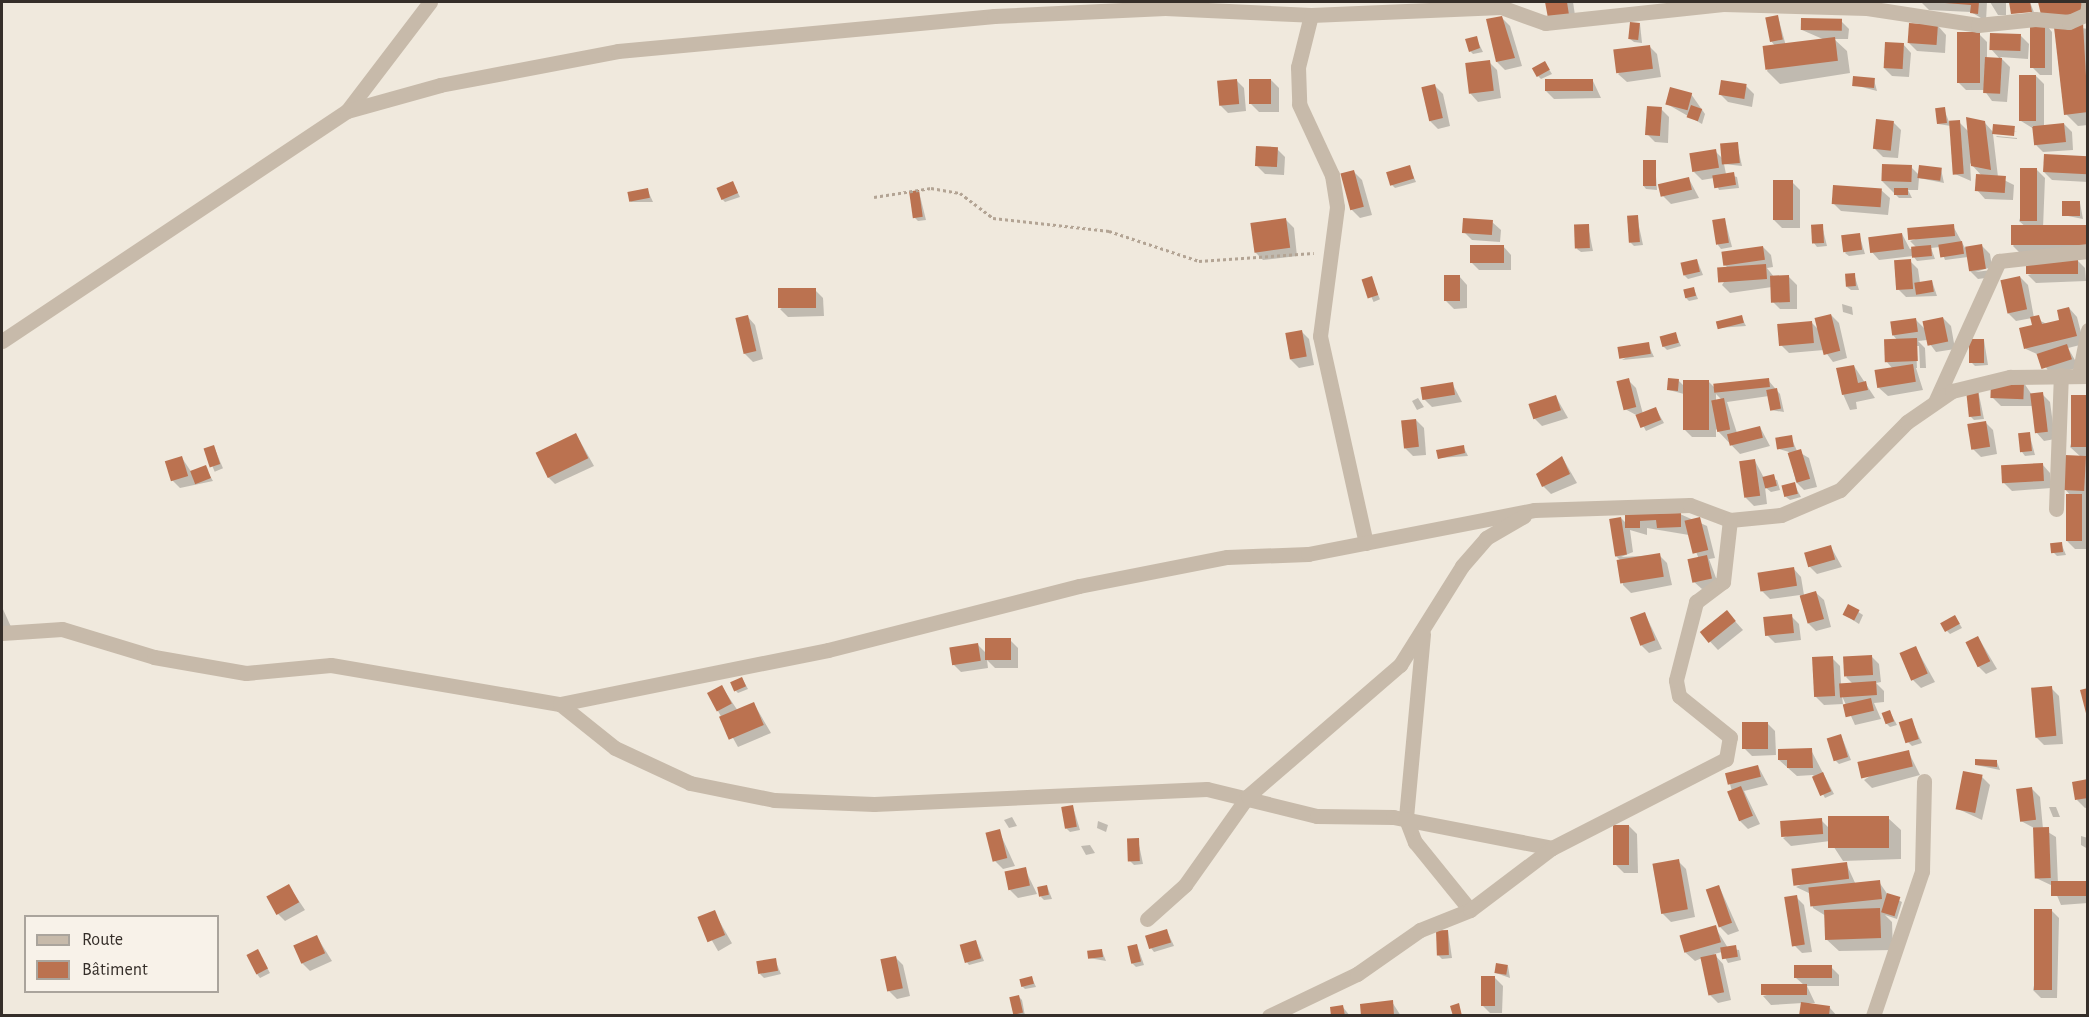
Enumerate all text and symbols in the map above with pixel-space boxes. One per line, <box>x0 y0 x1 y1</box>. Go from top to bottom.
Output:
legend <box>24 915 219 993</box>
text: Route <box>82 931 123 949</box>
text: Bâtiment <box>82 961 148 979</box>

